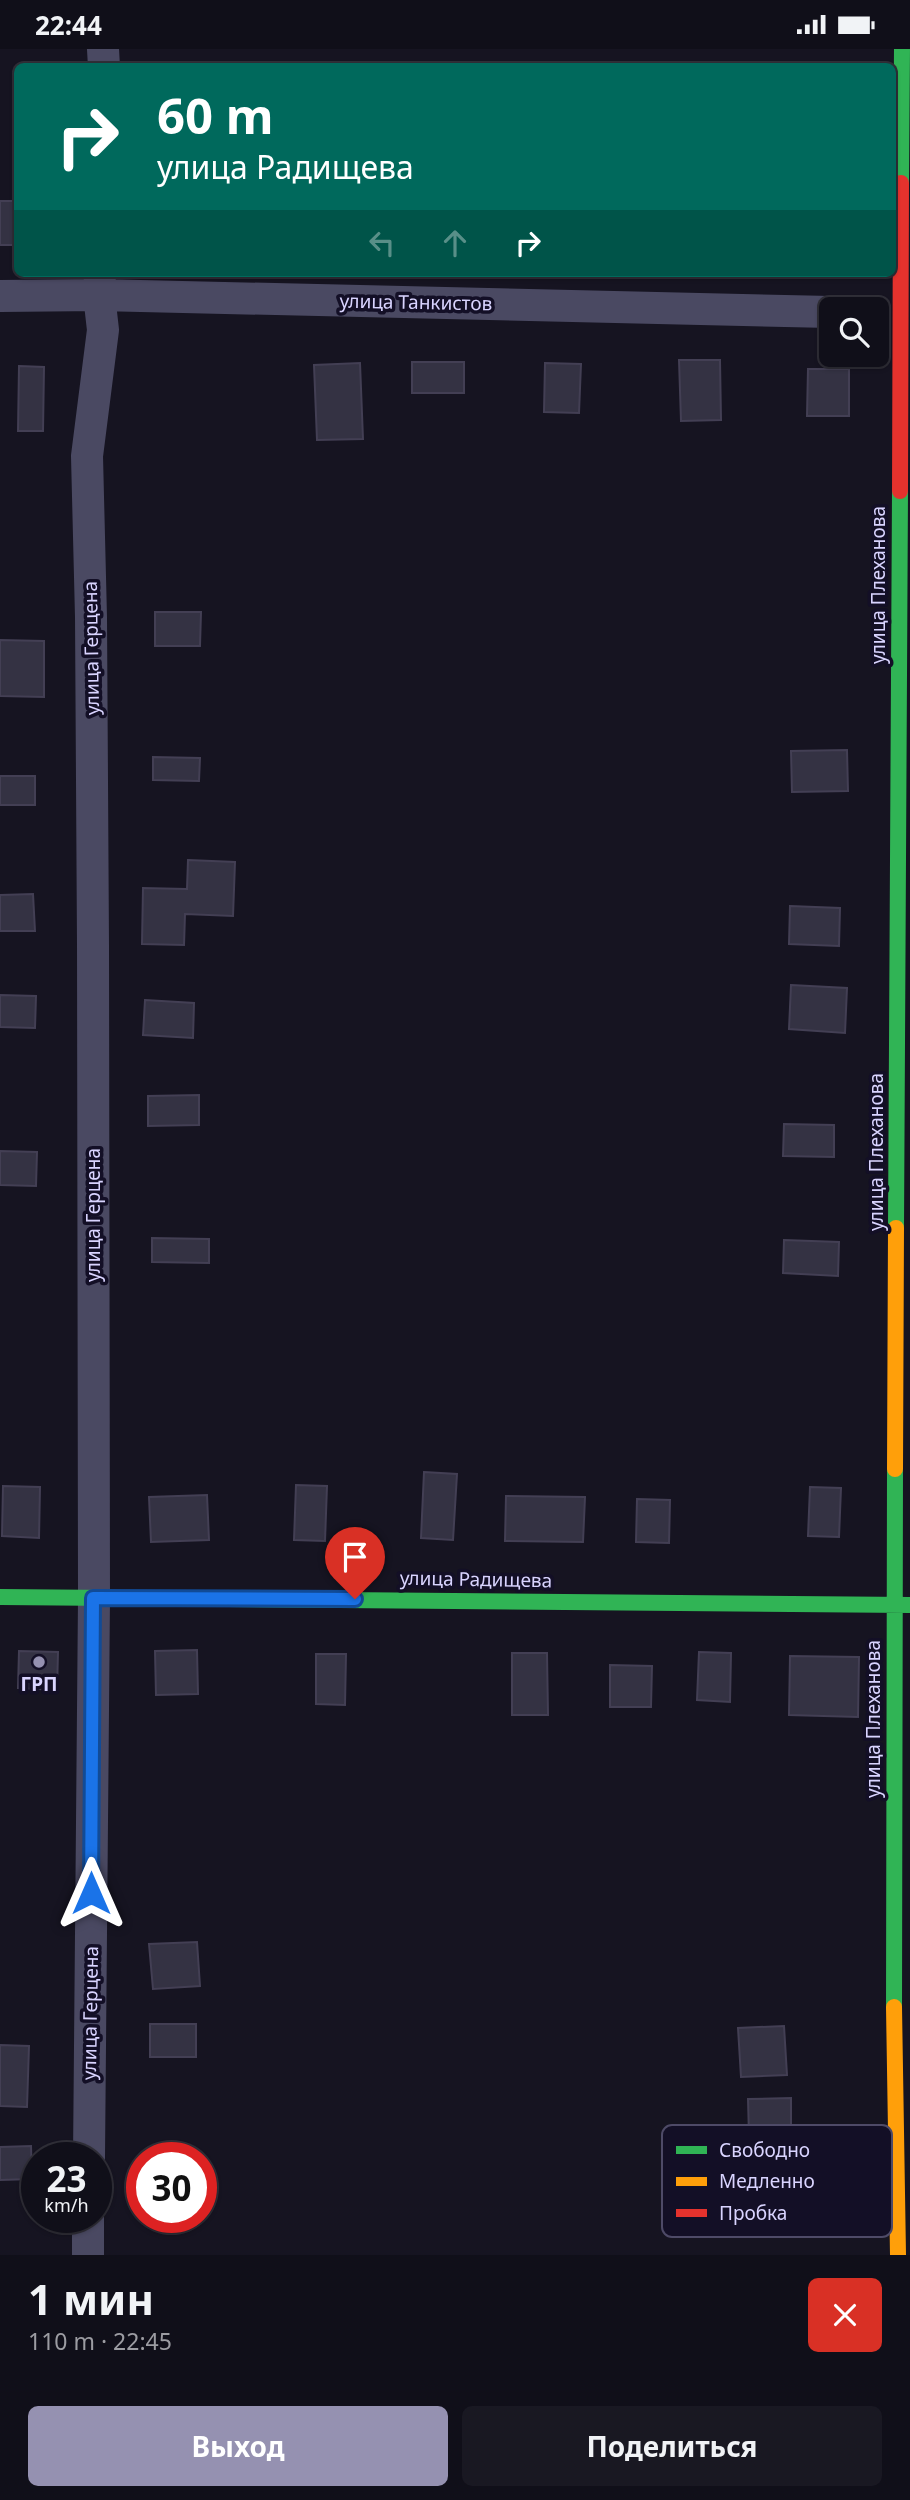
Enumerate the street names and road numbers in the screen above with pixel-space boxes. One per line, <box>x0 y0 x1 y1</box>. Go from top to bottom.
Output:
street label: улица Танкистов <box>339 288 493 316</box>
street label: улица Плеханова <box>865 506 891 664</box>
street label: улица Герцена <box>77 581 105 715</box>
street label: улица Плеханова <box>863 1073 889 1231</box>
street label: улица Герцена <box>80 1148 106 1282</box>
street label: улица Радищева <box>400 1565 552 1593</box>
street label: улица Плеханова <box>860 1640 886 1798</box>
street label: улица Герцена <box>76 1946 104 2080</box>

